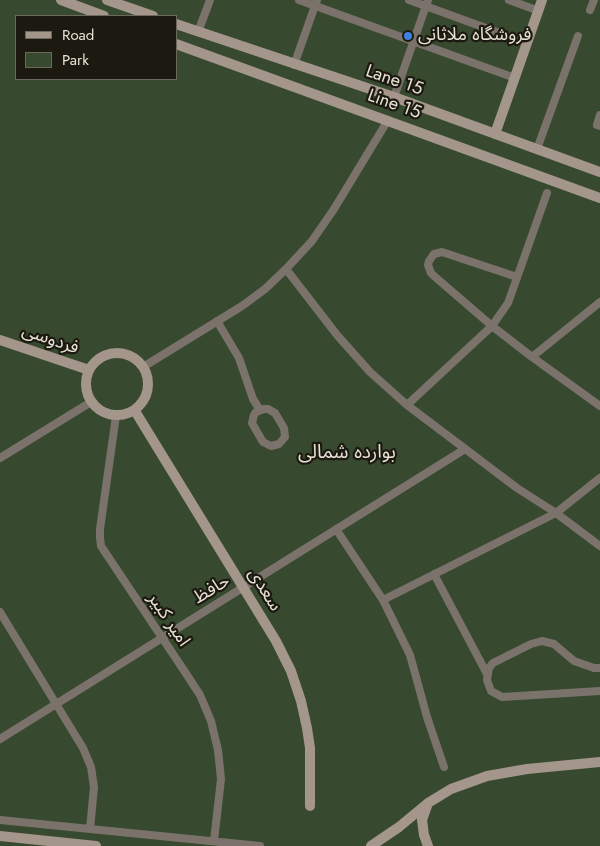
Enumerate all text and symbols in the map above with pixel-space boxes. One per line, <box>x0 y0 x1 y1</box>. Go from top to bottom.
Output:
legend <box>15 15 178 80</box>
text: Road <box>62 24 94 46</box>
place label: فروشگاه ملاثانی <box>418 25 531 47</box>
marker: فروشگاه ملاثانی <box>402 30 414 42</box>
text: Park <box>62 49 89 71</box>
street label: Lane 15 <box>363 61 425 101</box>
street label: Line 15 <box>364 85 424 125</box>
street label: فردوسی <box>19 320 81 360</box>
district label: بوارده شمالی <box>298 442 396 464</box>
street label: سعدی <box>242 564 286 616</box>
street label: حافظ <box>190 571 234 609</box>
street label: امیر کبیر <box>142 589 194 651</box>

